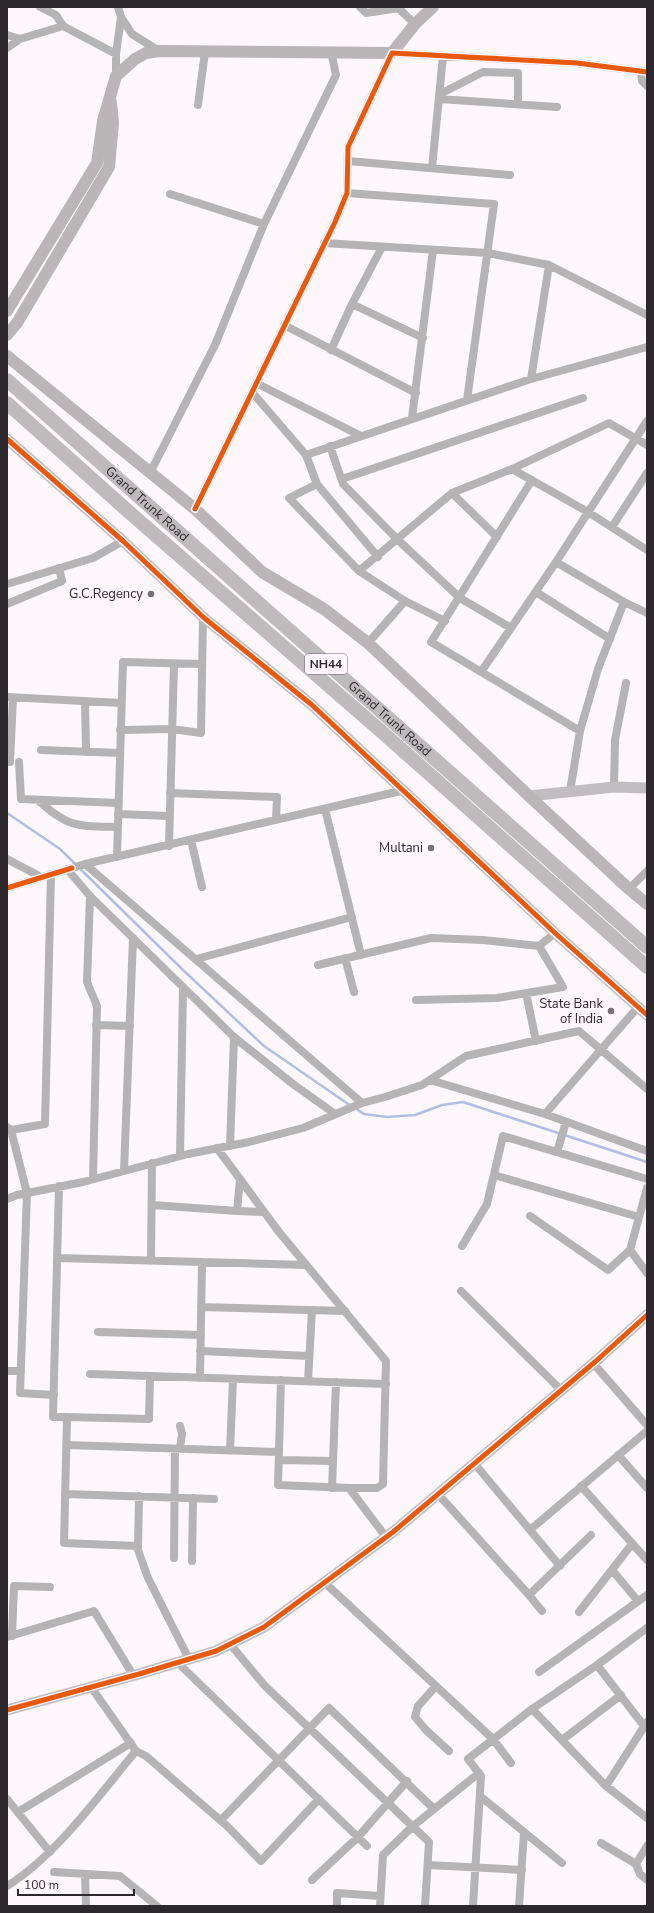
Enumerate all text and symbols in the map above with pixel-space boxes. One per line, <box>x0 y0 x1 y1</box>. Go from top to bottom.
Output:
street label: Grand Trunk Road <box>101 462 192 546</box>
place label: G.C.Regency <box>69 585 143 603</box>
marker: G.C.Regency <box>146 589 156 599</box>
road number: NH44 <box>305 654 347 674</box>
street label: Grand Trunk Road <box>344 677 435 761</box>
place label: Multani <box>379 839 423 857</box>
marker: Multani <box>426 843 436 853</box>
place label: State Bank of India <box>539 995 603 1028</box>
marker: State Bank of India <box>606 1006 616 1016</box>
scale bar <box>18 1871 134 1897</box>
text: 100 m <box>24 1877 59 1893</box>

